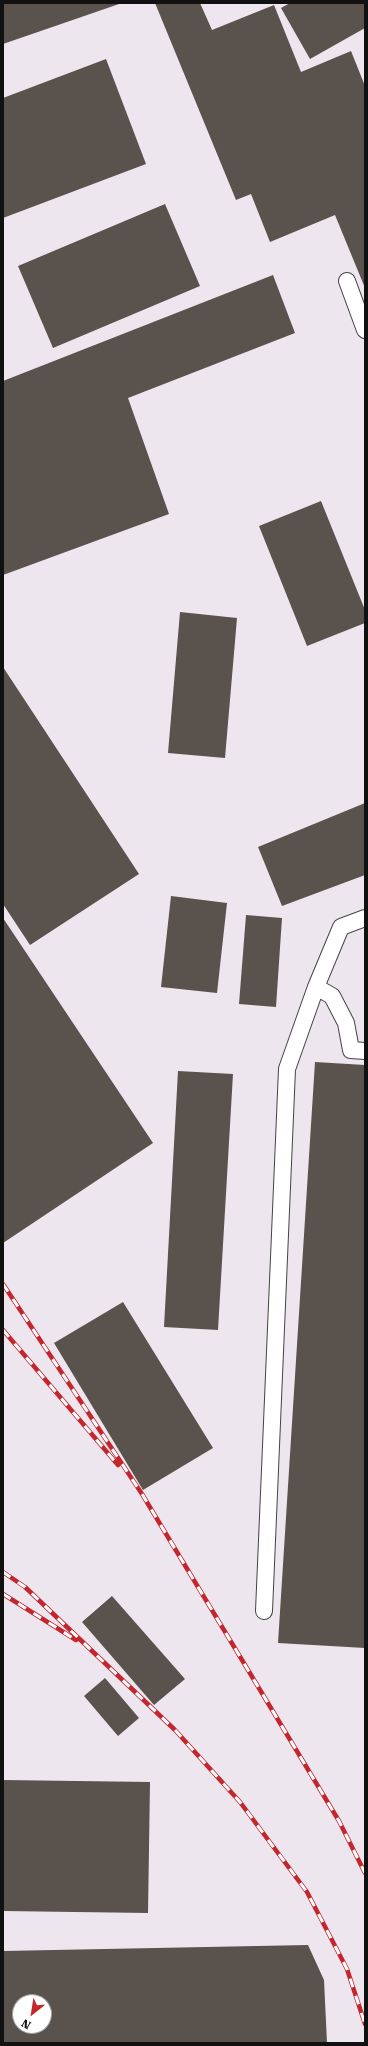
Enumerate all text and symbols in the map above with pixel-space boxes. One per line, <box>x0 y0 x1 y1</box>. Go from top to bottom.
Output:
north arrow <box>12 1994 52 2034</box>
text: N <box>19 2016 33 2032</box>

